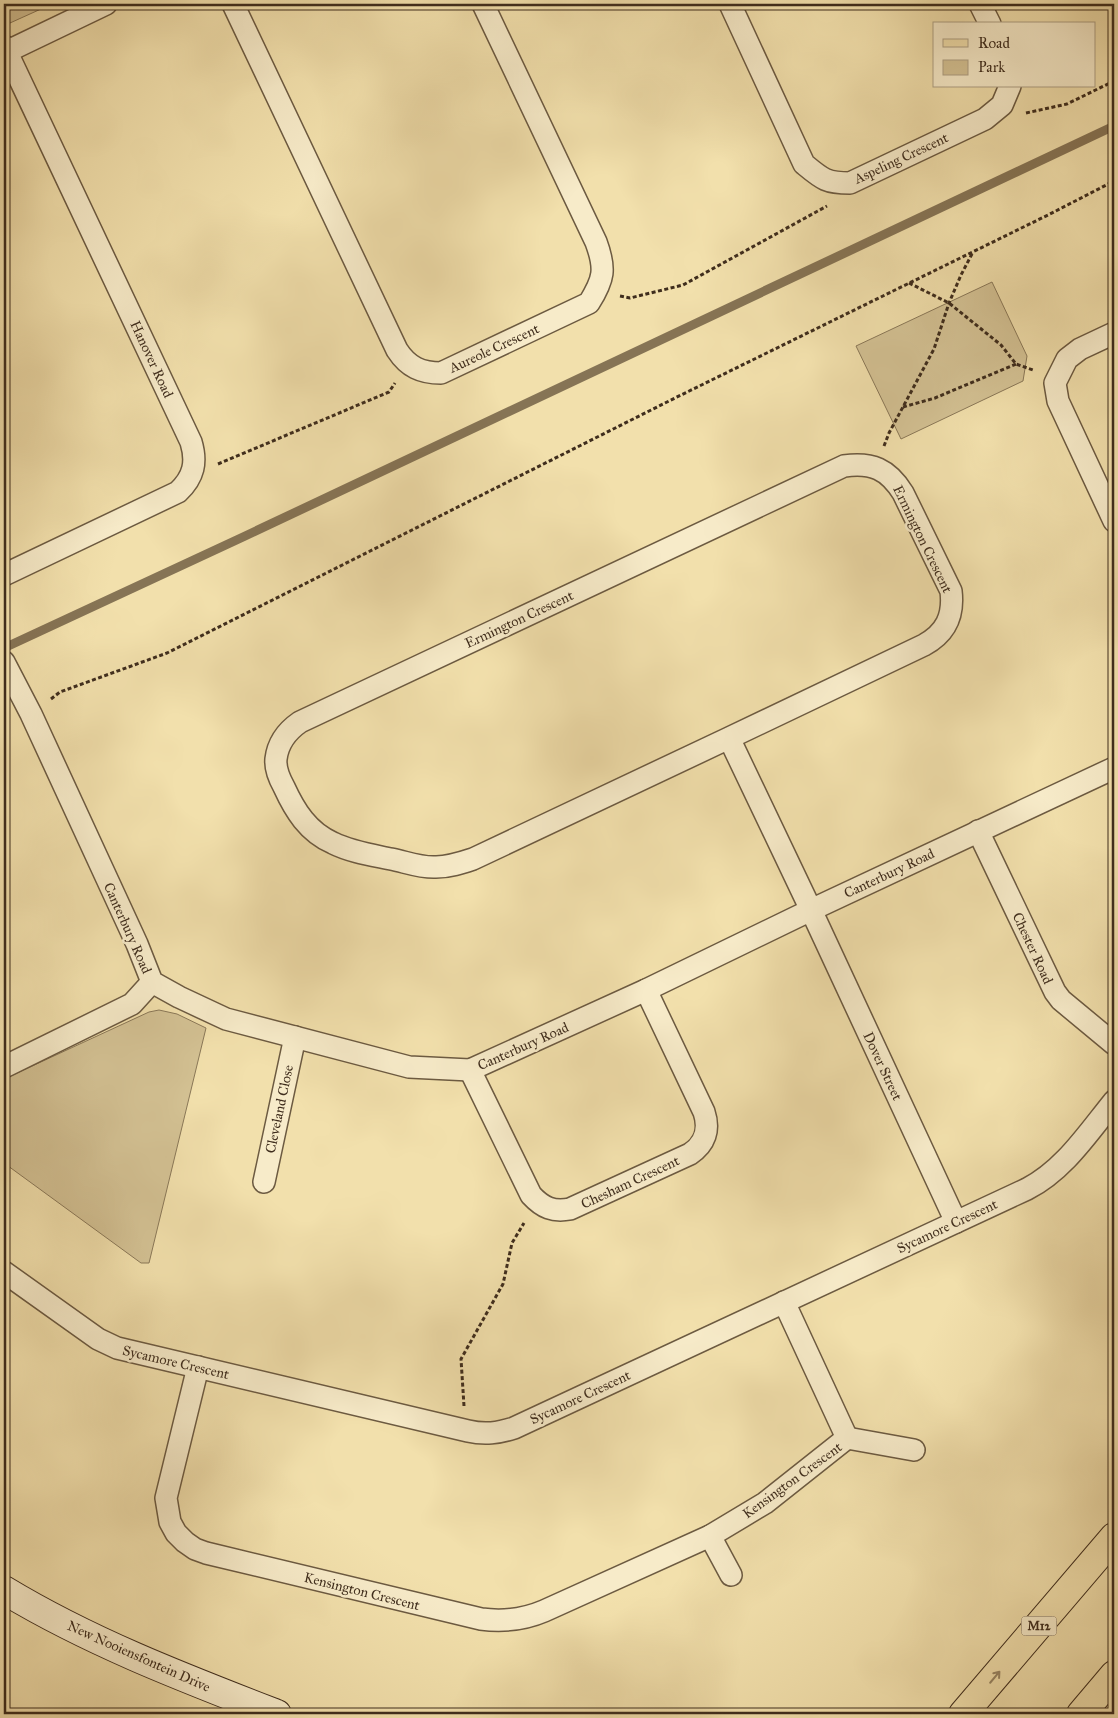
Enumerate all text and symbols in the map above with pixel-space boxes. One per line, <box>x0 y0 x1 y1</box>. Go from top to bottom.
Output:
legend <box>933 22 1096 88</box>
text: Road <box>978 34 1010 52</box>
text: Park <box>978 58 1005 76</box>
street label: Aspeling Crescent <box>851 129 951 188</box>
street label: Hanover Road <box>126 318 177 400</box>
street label: Aureole Crescent <box>446 320 542 377</box>
street label: Ermington Crescent <box>889 483 956 596</box>
street label: Ermington Crescent <box>462 587 576 652</box>
street label: Canterbury Road <box>841 845 937 902</box>
street label: Canterbury Road <box>100 880 155 976</box>
street label: Chester Road <box>1009 910 1057 987</box>
street label: Canterbury Road <box>475 1019 571 1074</box>
street label: Dover Street <box>859 1029 906 1103</box>
street label: Cleveland Close <box>262 1063 297 1155</box>
street label: Chesham Crescent <box>578 1152 682 1213</box>
street label: Sycamore Crescent <box>894 1196 1000 1257</box>
street label: Sycamore Crescent <box>121 1342 231 1383</box>
street label: Sycamore Crescent <box>527 1367 633 1428</box>
street label: Kensington Crescent <box>739 1439 845 1522</box>
street label: Kensington Crescent <box>302 1569 422 1614</box>
road number: M12 <box>1022 1616 1056 1635</box>
street label: New Nooiensfontein Drive <box>65 1617 213 1696</box>
one-way arrow <box>989 1671 1000 1684</box>

